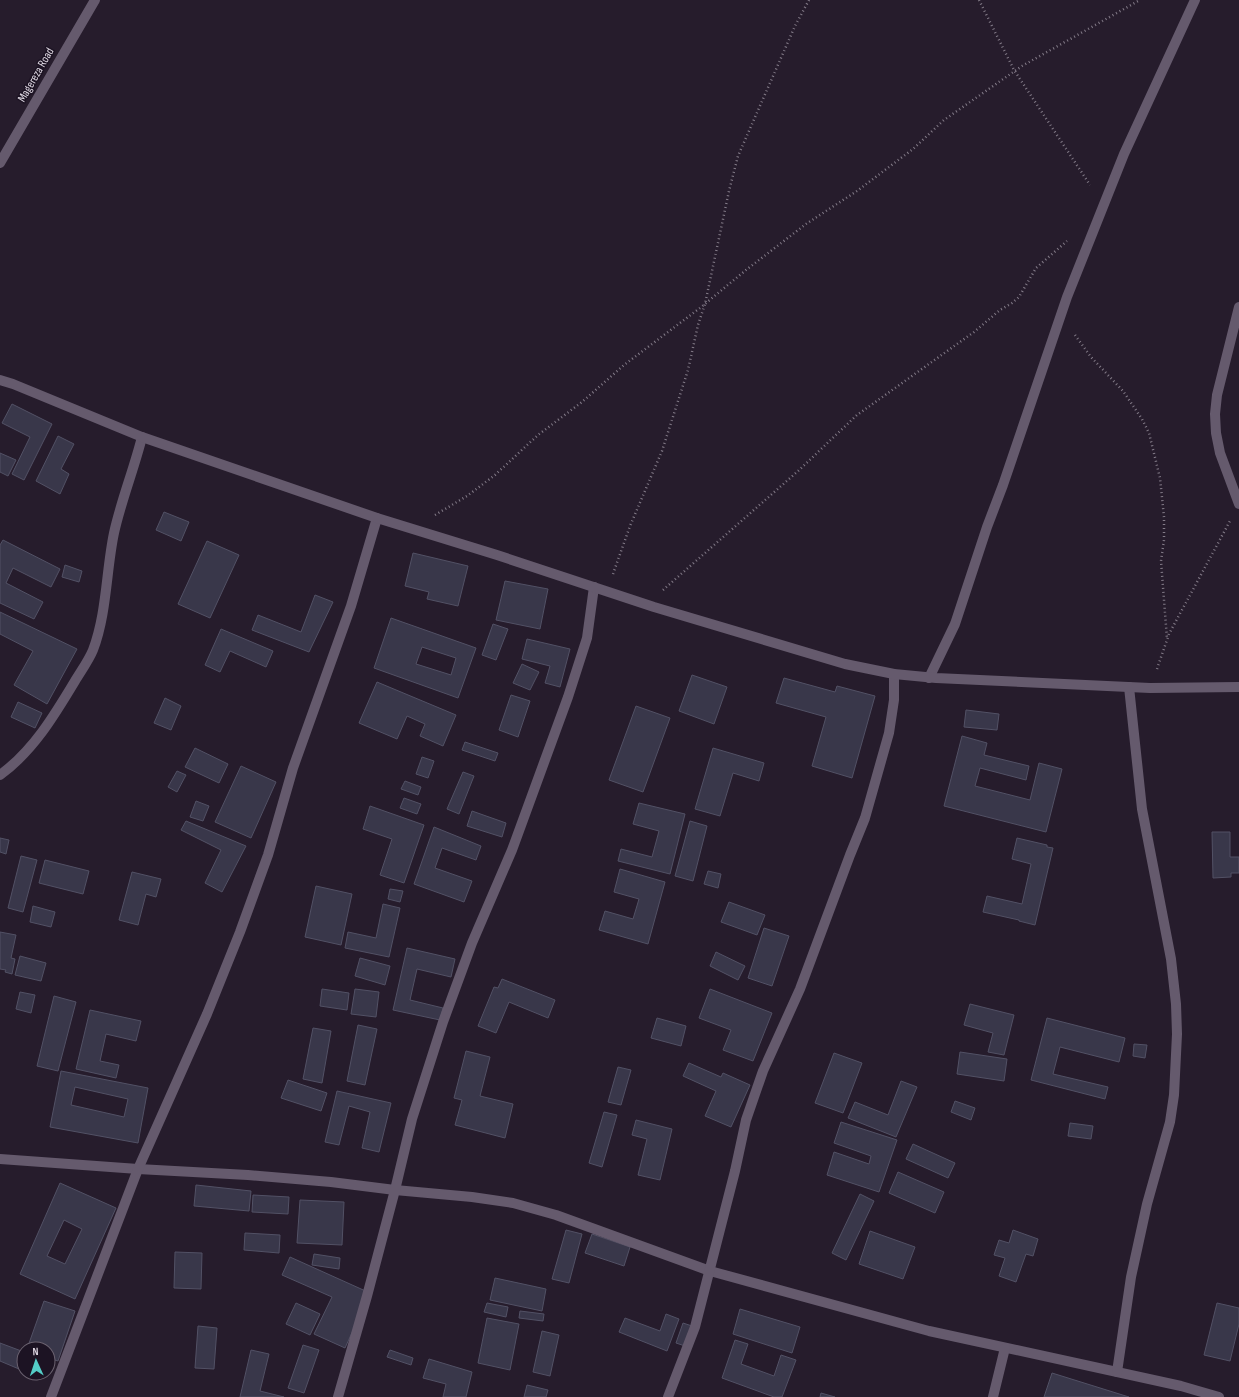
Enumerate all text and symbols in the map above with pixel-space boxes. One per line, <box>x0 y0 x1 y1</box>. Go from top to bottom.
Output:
street label: Magereza Road <box>14 45 58 105</box>
north arrow <box>16 1341 56 1381</box>
text: N <box>32 1345 39 1358</box>

